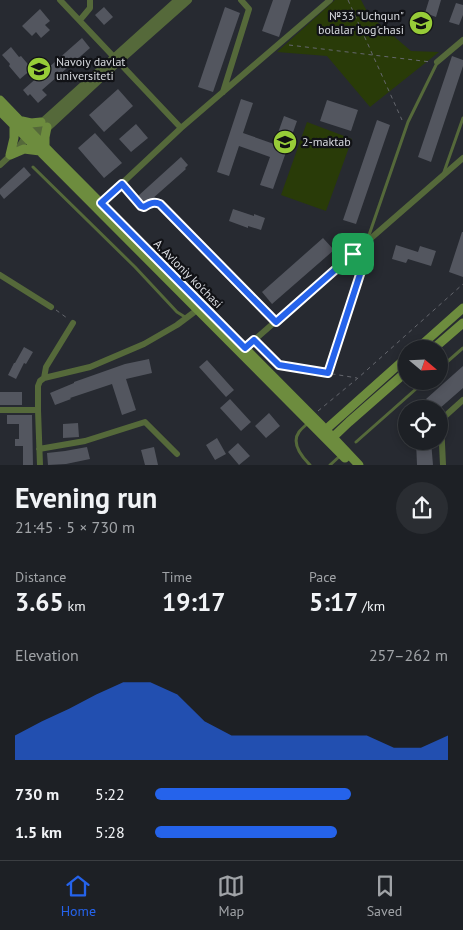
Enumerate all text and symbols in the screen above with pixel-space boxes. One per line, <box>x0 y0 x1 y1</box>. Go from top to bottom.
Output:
place label: №33 "Uchqun" bolalar bog'chasi <box>318 8 404 37</box>
school or university icon: №33 "Uchqun" bolalar bog'chasi <box>408 10 434 36</box>
place label: Navoiy davlat universiteti <box>56 54 125 83</box>
school or university icon: Navoiy davlat universiteti <box>26 56 52 82</box>
school or university icon: 2-maktab <box>272 129 298 155</box>
place label: 2-maktab <box>302 134 351 149</box>
pin <box>332 233 374 275</box>
street label: A. Avloniy ko'chasi <box>151 236 226 311</box>
icon: arrive <box>339 240 367 268</box>
north arrow <box>398 340 448 390</box>
map controls <box>398 340 448 450</box>
button: locate <box>398 400 448 450</box>
text: Evening run <box>15 479 157 516</box>
button: share <box>396 482 448 534</box>
text: 21:45 · 5 × 730 m <box>15 517 135 537</box>
text: Distance <box>15 568 66 586</box>
text: Time <box>162 568 192 586</box>
text: Pace <box>309 568 336 586</box>
text: 3.65 <box>15 586 64 618</box>
text: 19:17 <box>162 586 225 618</box>
text: 5:17 <box>309 586 358 618</box>
text: km <box>64 597 86 615</box>
text: /km <box>358 597 385 615</box>
text: Elevation <box>15 645 79 665</box>
text: 257–262 m <box>369 645 448 665</box>
text: 730 m <box>15 784 59 804</box>
text: 5:22 <box>95 784 125 804</box>
text: 1.5 km <box>15 822 62 842</box>
text: 5:28 <box>95 822 125 842</box>
tab: Home <box>61 872 96 920</box>
tab: Map <box>217 872 245 920</box>
tab: Saved <box>367 872 402 920</box>

